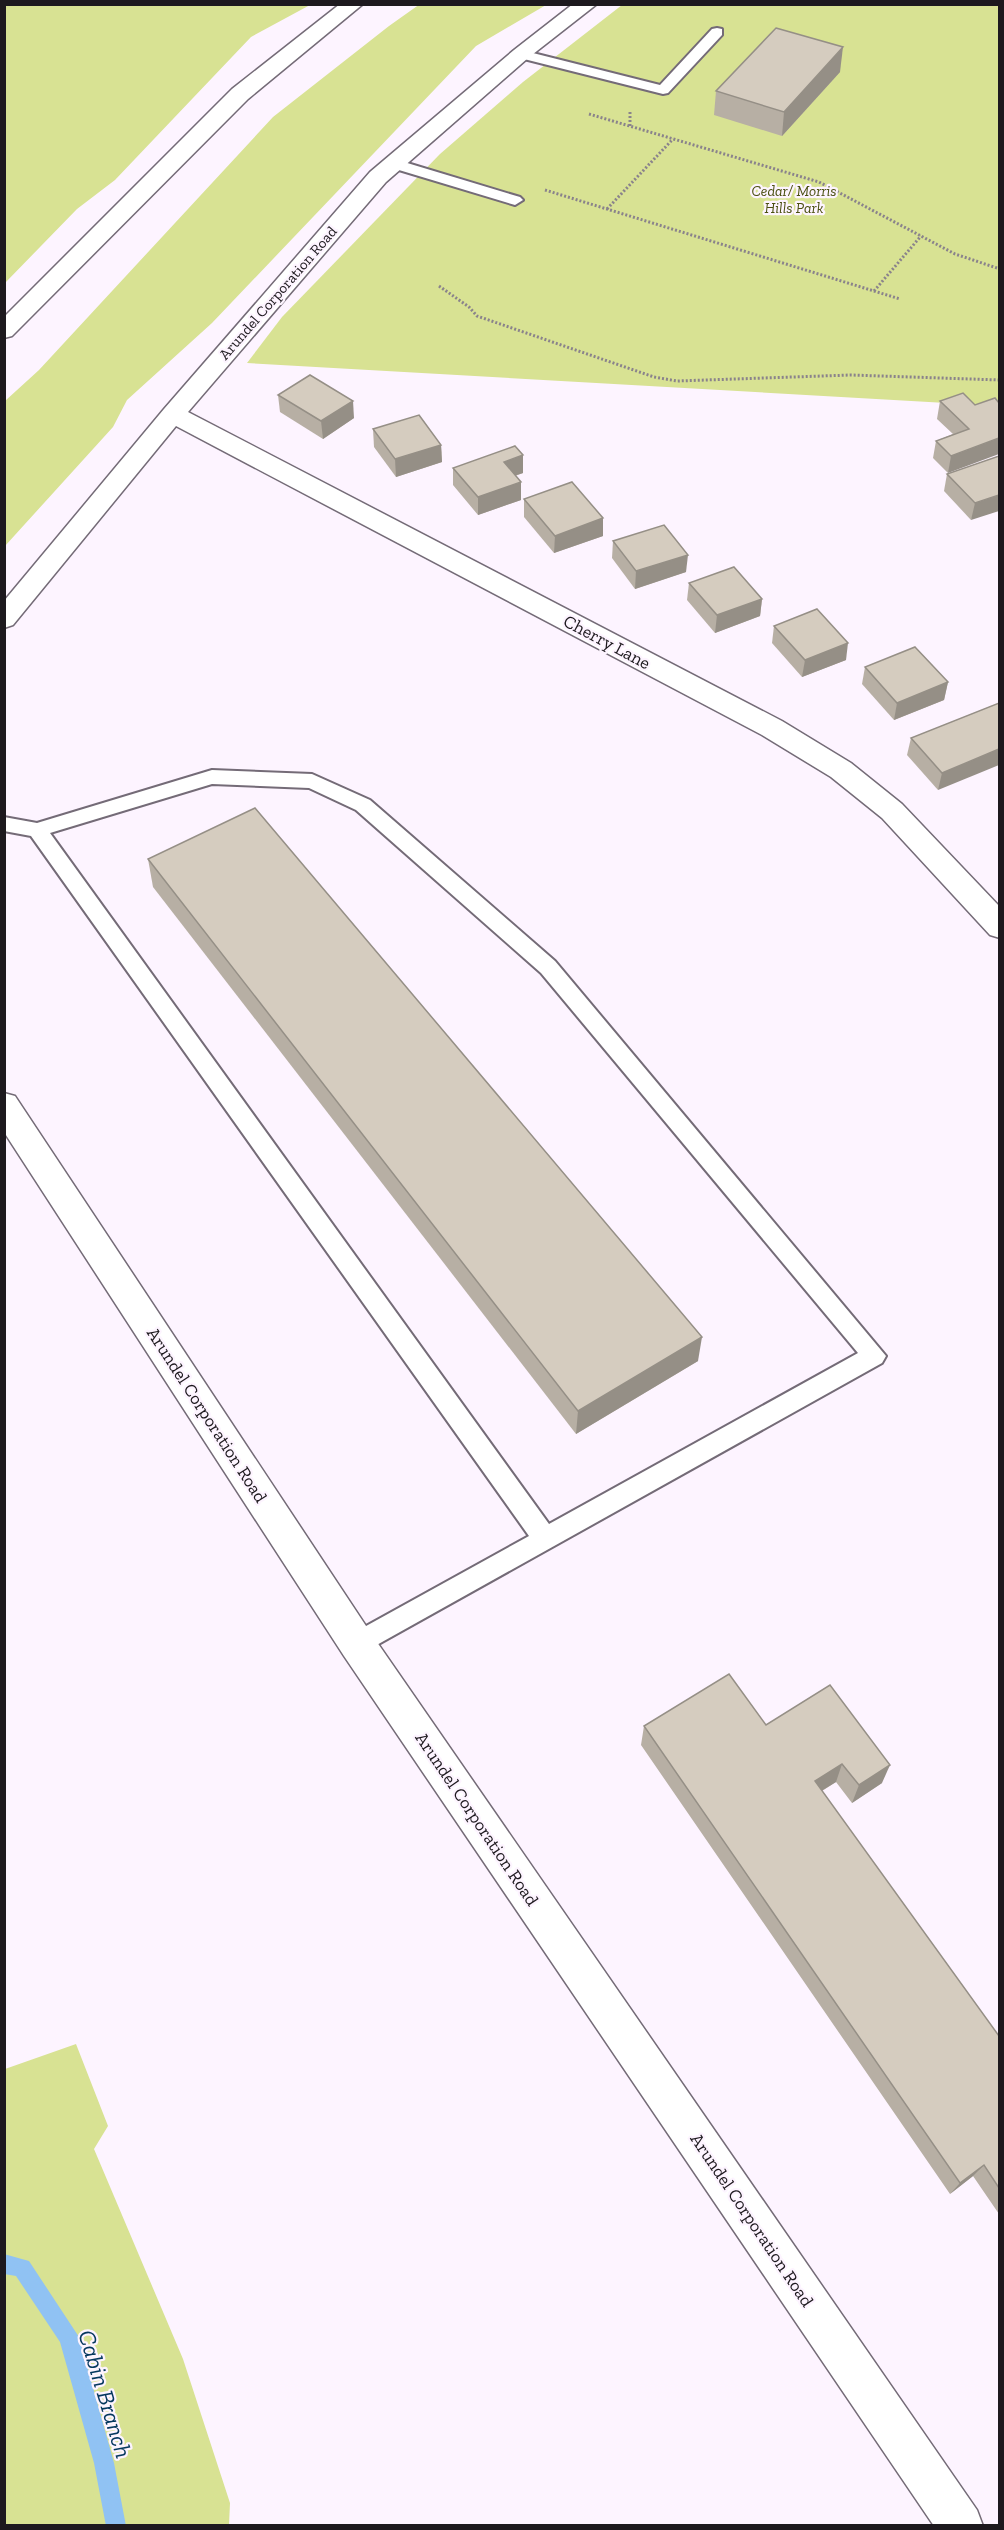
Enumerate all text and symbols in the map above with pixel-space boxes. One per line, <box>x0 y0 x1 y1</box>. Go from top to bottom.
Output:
park label: Cedar/ Morris Hills Park <box>751 182 837 217</box>
street label: Arundel Corporation Road <box>215 222 341 363</box>
street label: Cherry Lane <box>560 610 654 674</box>
street label: Arundel Corporation Road <box>142 1323 272 1507</box>
street label: Arundel Corporation Road <box>411 1728 543 1910</box>
street label: Arundel Corporation Road <box>686 2129 818 2311</box>
water label: Cabin Branch <box>72 2326 139 2461</box>

